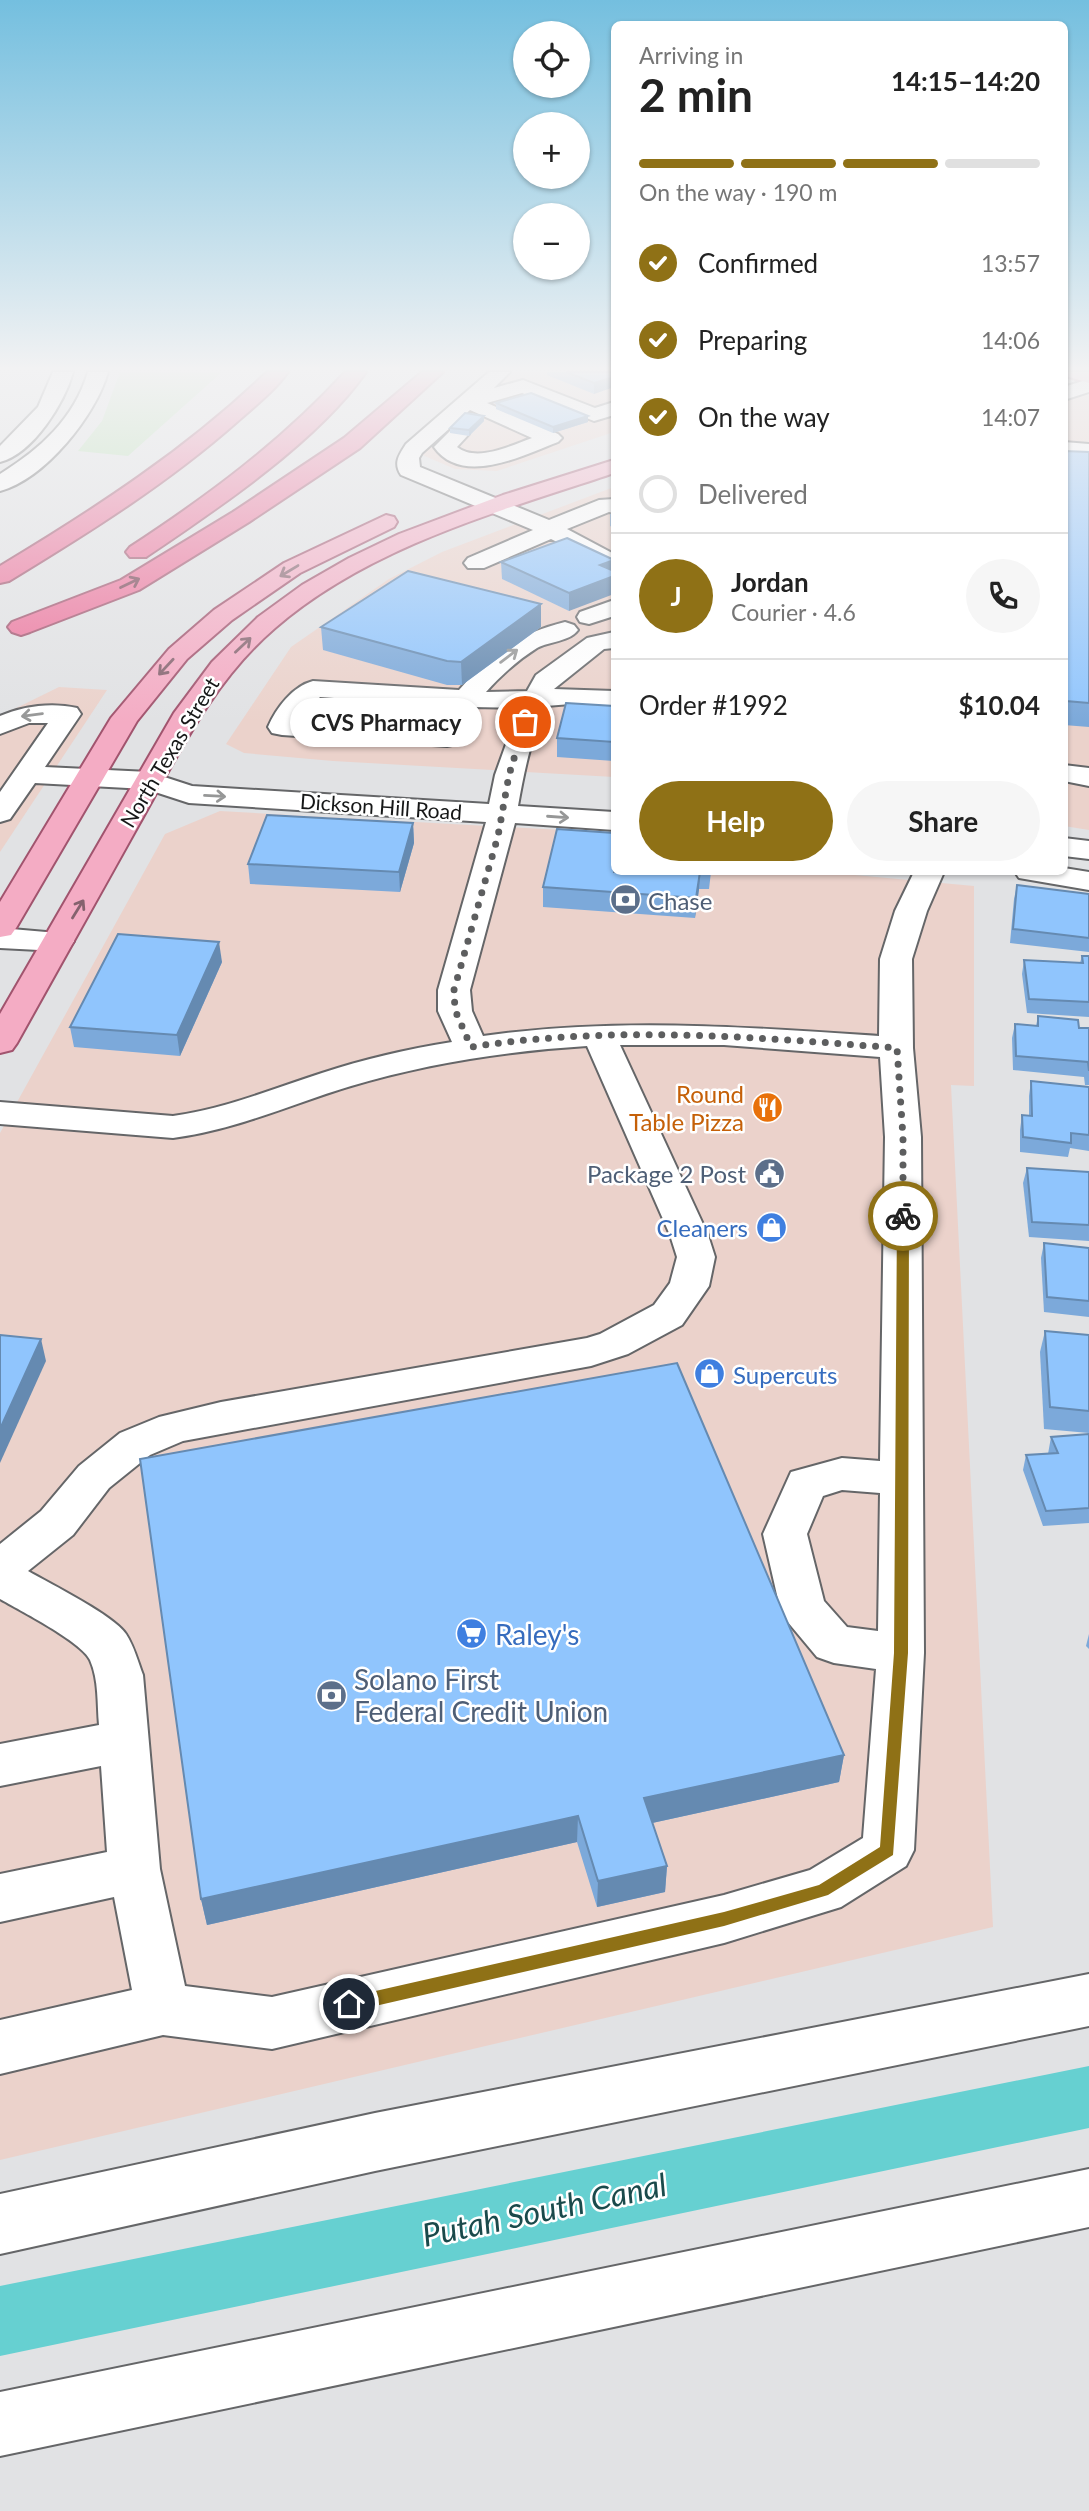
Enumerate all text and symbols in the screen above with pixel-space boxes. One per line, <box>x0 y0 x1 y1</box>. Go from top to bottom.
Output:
map controls <box>513 21 590 280</box>
button: locate <box>513 21 590 98</box>
text: Arriving in <box>639 41 743 69</box>
text: 14:15–14:20 <box>891 65 1040 97</box>
text: 2 min <box>639 67 753 122</box>
button: + <box>513 112 590 189</box>
text: On the way · 190 m <box>639 178 838 206</box>
button: − <box>513 203 590 280</box>
icon: check <box>639 244 677 282</box>
text: Confirmed <box>698 247 818 279</box>
text: 13:57 <box>981 249 1040 277</box>
icon: check <box>639 321 677 359</box>
text: Preparing <box>698 324 807 356</box>
text: 14:06 <box>981 326 1040 354</box>
icon: check <box>639 398 677 436</box>
text: On the way <box>698 401 830 433</box>
text: 14:07 <box>981 403 1040 431</box>
text: Delivered <box>698 478 808 510</box>
button: phone <box>966 559 1040 633</box>
one-way arrow <box>280 563 299 578</box>
text: Jordan <box>731 566 809 598</box>
one-way arrow <box>119 576 140 590</box>
text: J <box>670 580 682 612</box>
text: Courier · 4.6 <box>731 598 856 626</box>
one-way arrow <box>234 636 251 653</box>
one-way arrow <box>500 649 518 664</box>
one-way arrow <box>157 658 174 675</box>
street label: North Texas Street <box>114 672 224 832</box>
text: Order #1992 <box>639 689 788 721</box>
text: $10.04 <box>958 689 1040 721</box>
pin <box>495 692 555 752</box>
callout: CVS Pharmacy <box>290 698 483 746</box>
icon: bag <box>506 703 544 741</box>
text: CVS Pharmacy <box>311 708 461 736</box>
one-way arrow <box>22 709 44 722</box>
button: Help <box>639 781 833 861</box>
button: Share <box>847 781 1040 861</box>
street label: Dickson Hill Road <box>299 788 463 824</box>
one-way arrow <box>204 790 226 803</box>
one-way arrow <box>547 811 569 824</box>
bank icon: Chase <box>608 883 642 917</box>
place label: Chase <box>648 886 712 915</box>
one-way arrow <box>71 899 85 919</box>
place label: Round Table Pizza <box>629 1079 744 1136</box>
restaurant icon: Round Table Pizza <box>750 1090 784 1124</box>
public building icon: Package 2 Post <box>752 1156 786 1190</box>
place label: Package 2 Post <box>587 1159 746 1188</box>
courier <box>868 1181 938 1251</box>
icon: bike <box>884 1197 922 1235</box>
shop icon: Cleaners <box>754 1210 788 1244</box>
place label: Cleaners <box>657 1213 748 1242</box>
shop icon: Supercuts <box>693 1357 727 1391</box>
place label: Supercuts <box>733 1360 837 1389</box>
supermarket icon: Raley's <box>455 1617 489 1651</box>
place label: Raley's <box>495 1617 579 1651</box>
place label: Solano First Federal Credit Union <box>354 1662 608 1728</box>
bank icon: Solano First Federal Credit Union <box>314 1678 348 1712</box>
pin <box>319 1974 379 2034</box>
icon: home <box>330 1985 368 2023</box>
water label: Putah South Canal <box>418 2164 670 2254</box>

